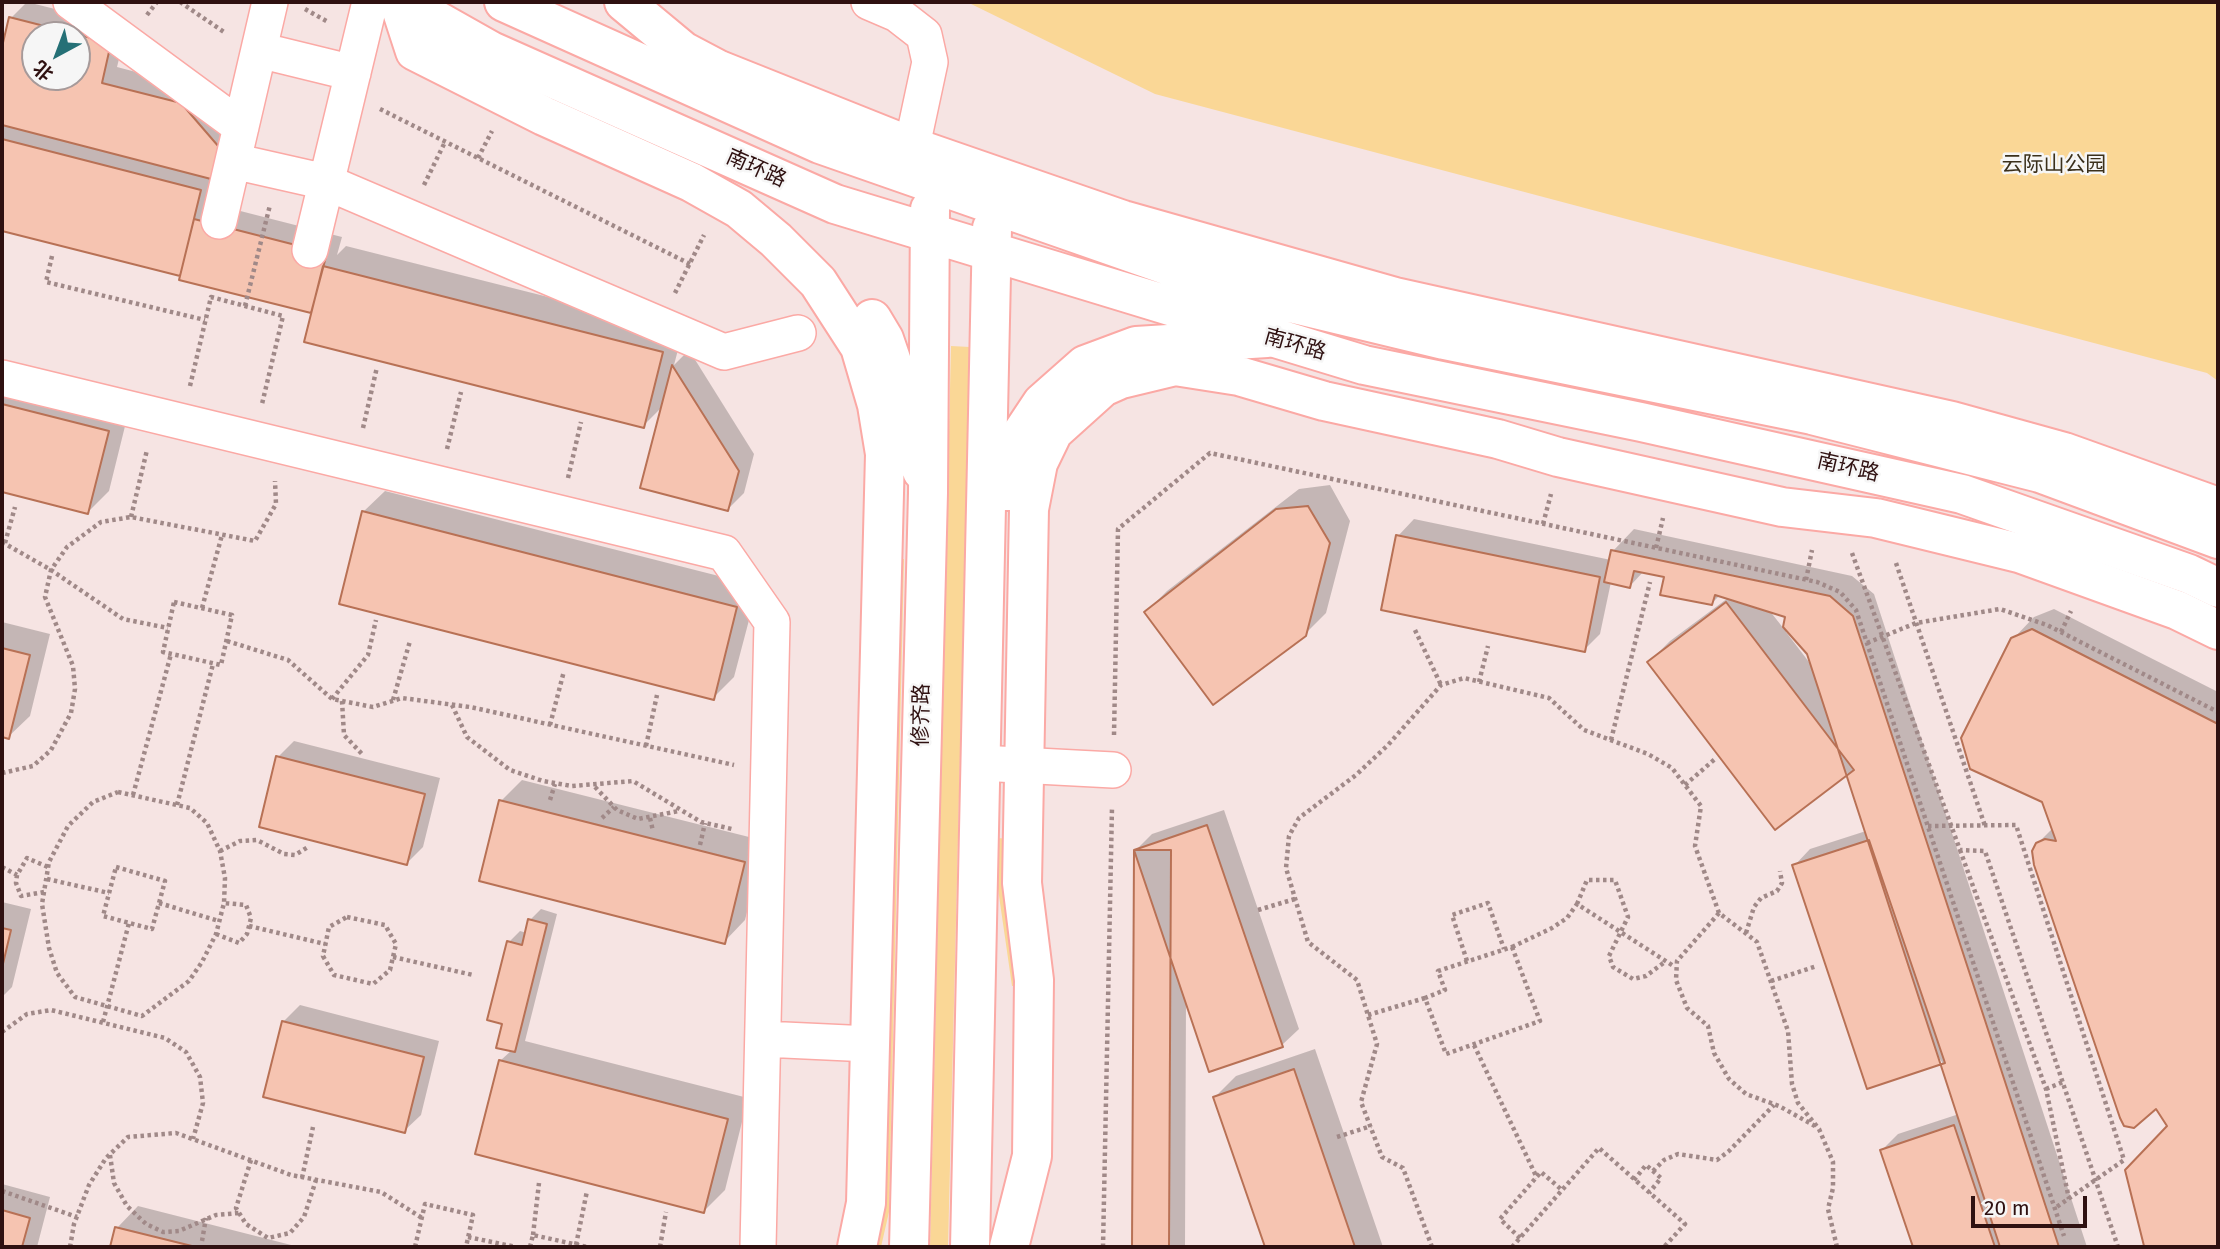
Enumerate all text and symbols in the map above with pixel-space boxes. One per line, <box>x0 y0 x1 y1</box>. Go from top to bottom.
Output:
north arrow <box>21 21 91 91</box>
text: 北 <box>28 56 58 86</box>
street label: 南环路 <box>722 145 790 193</box>
park label: 云际山公园 <box>2002 152 2106 178</box>
street label: 南环路 <box>1261 324 1329 366</box>
street label: 南环路 <box>1814 449 1882 487</box>
street label: 修齐路 <box>909 683 935 747</box>
scale bar <box>1975 1182 2090 1226</box>
text: 20 m <box>1984 1195 2030 1221</box>

